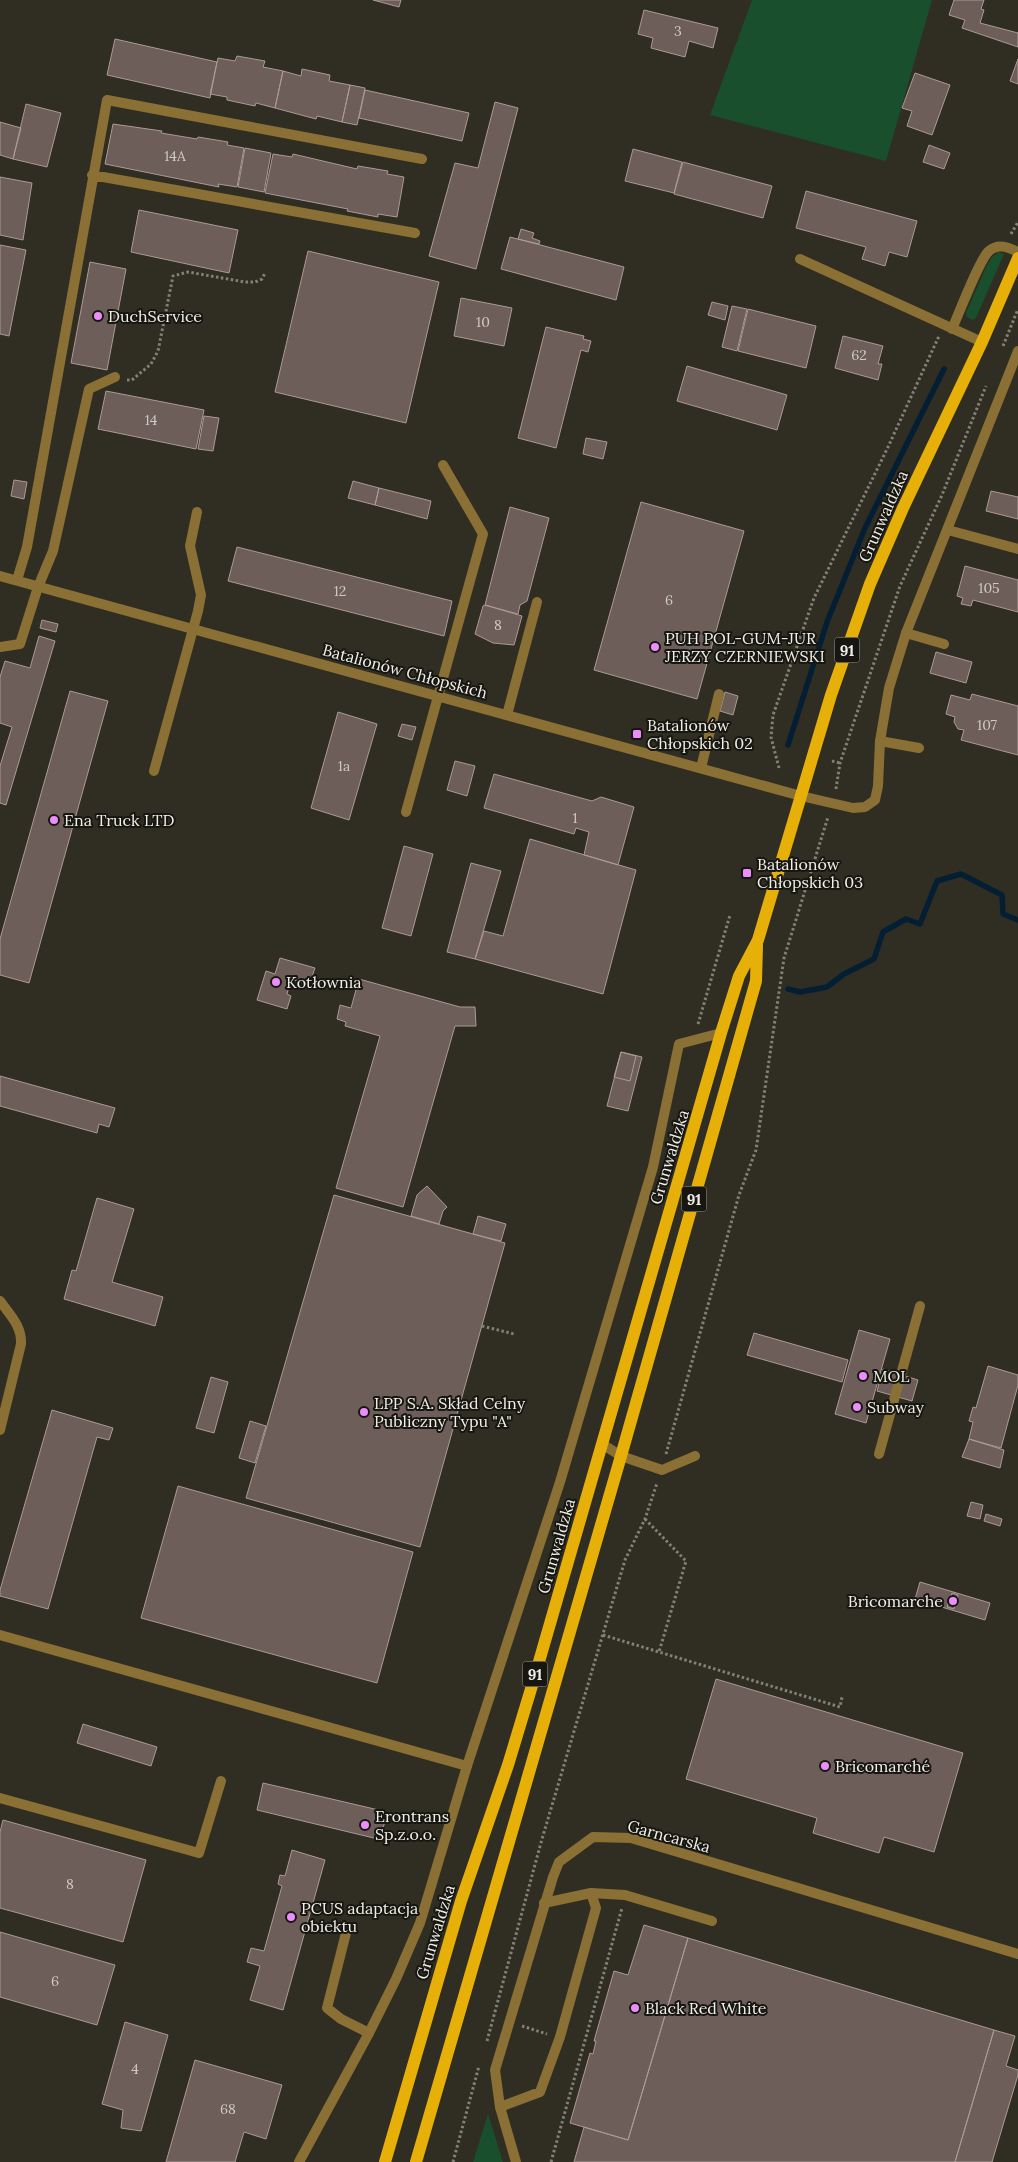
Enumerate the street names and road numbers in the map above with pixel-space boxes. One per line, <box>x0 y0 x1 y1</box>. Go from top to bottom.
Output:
street label: Grunwaldzka <box>854 467 912 565</box>
road number: 91 <box>834 638 860 662</box>
street label: Batalionów Chłopskich <box>320 639 490 703</box>
street label: Grunwaldzka <box>645 1107 693 1207</box>
road number: 91 <box>682 1186 706 1212</box>
street label: Grunwaldzka <box>533 1496 579 1596</box>
road number: 91 <box>522 1662 548 1686</box>
street label: Garncarska <box>625 1815 713 1857</box>
street label: Grunwaldzka <box>411 1882 459 1982</box>

